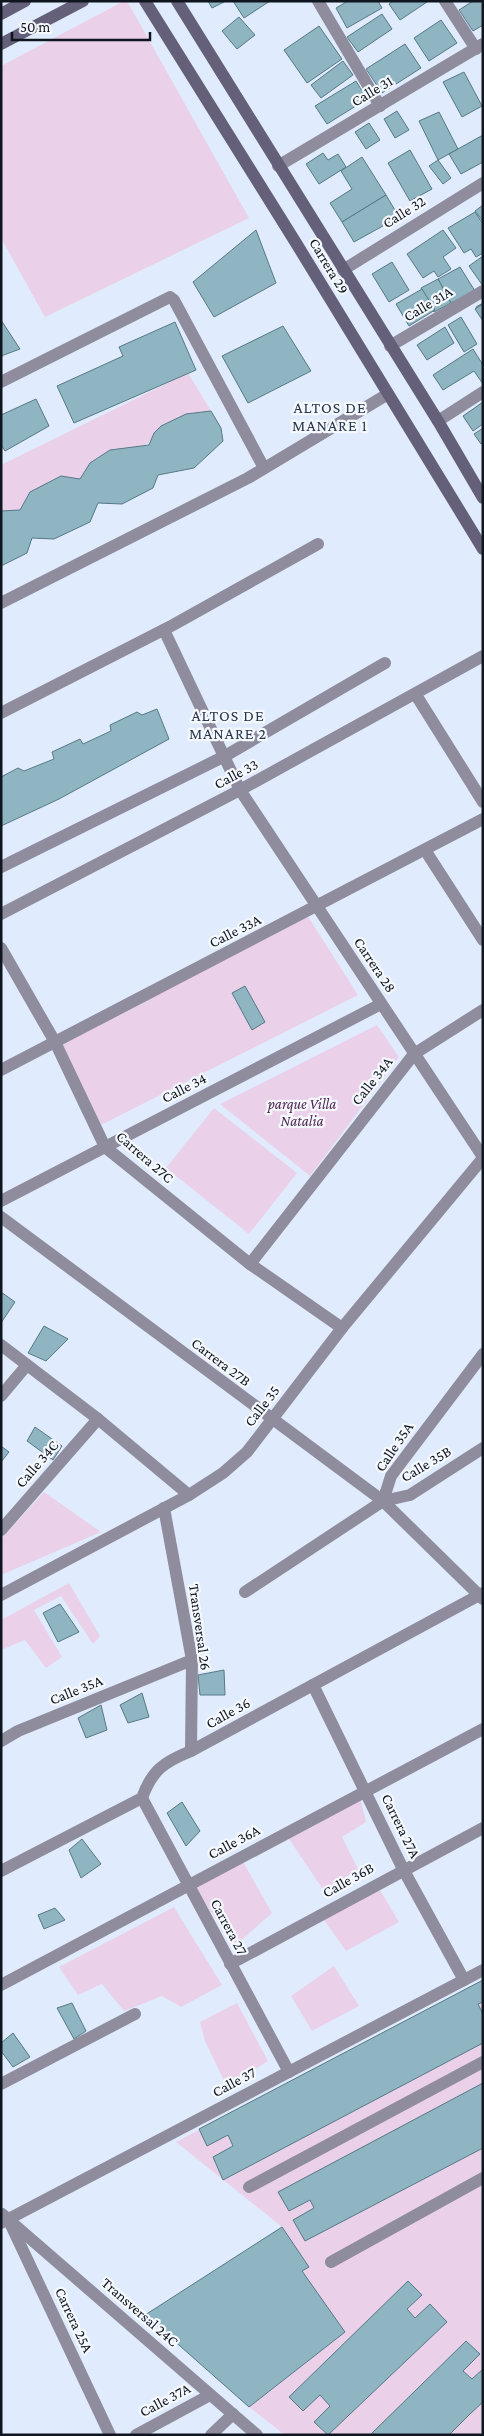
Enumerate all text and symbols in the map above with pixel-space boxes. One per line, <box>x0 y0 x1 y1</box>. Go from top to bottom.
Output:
scale bar <box>12 10 150 42</box>
text: 50 m <box>20 19 50 35</box>
street label: Calle 31 <box>349 73 395 109</box>
street label: Calle 32 <box>380 193 428 231</box>
street label: Carrera 29 <box>306 235 352 297</box>
street label: Calle 31A <box>401 283 456 325</box>
district label: ALTOS DE MANARE 1 <box>292 399 368 434</box>
district label: ALTOS DE MANARE 2 <box>189 707 267 742</box>
street label: Calle 33 <box>211 756 261 792</box>
street label: Calle 33A <box>207 911 264 951</box>
street label: Carrera 28 <box>351 935 399 995</box>
street label: Calle 34A <box>348 1054 396 1108</box>
street label: Calle 34 <box>159 1070 209 1106</box>
park label: parque Villa Natalia <box>267 1096 336 1129</box>
street label: Carrera 27C <box>113 1128 177 1186</box>
street label: Carrera 27B <box>188 1335 254 1389</box>
street label: Calle 35 <box>241 1382 283 1430</box>
street label: Calle 35A <box>372 1419 416 1474</box>
street label: Calle 34C <box>12 1437 62 1491</box>
street label: Calle 35B <box>398 1443 454 1485</box>
street label: Transversal 26 <box>186 1583 214 1671</box>
street label: Calle 35A <box>47 1672 105 1708</box>
street label: Calle 36 <box>203 1694 253 1732</box>
street label: Carrera 27A <box>379 1791 424 1861</box>
street label: Calle 36A <box>205 1822 263 1862</box>
street label: Calle 36B <box>320 1859 376 1901</box>
street label: Carrera 27 <box>208 1896 250 1958</box>
street label: Calle 37 <box>210 2064 259 2100</box>
street label: Transversal 24C <box>99 2275 182 2350</box>
street label: Carrera 25A <box>52 2285 96 2356</box>
street label: Calle 37A <box>137 2380 193 2420</box>

